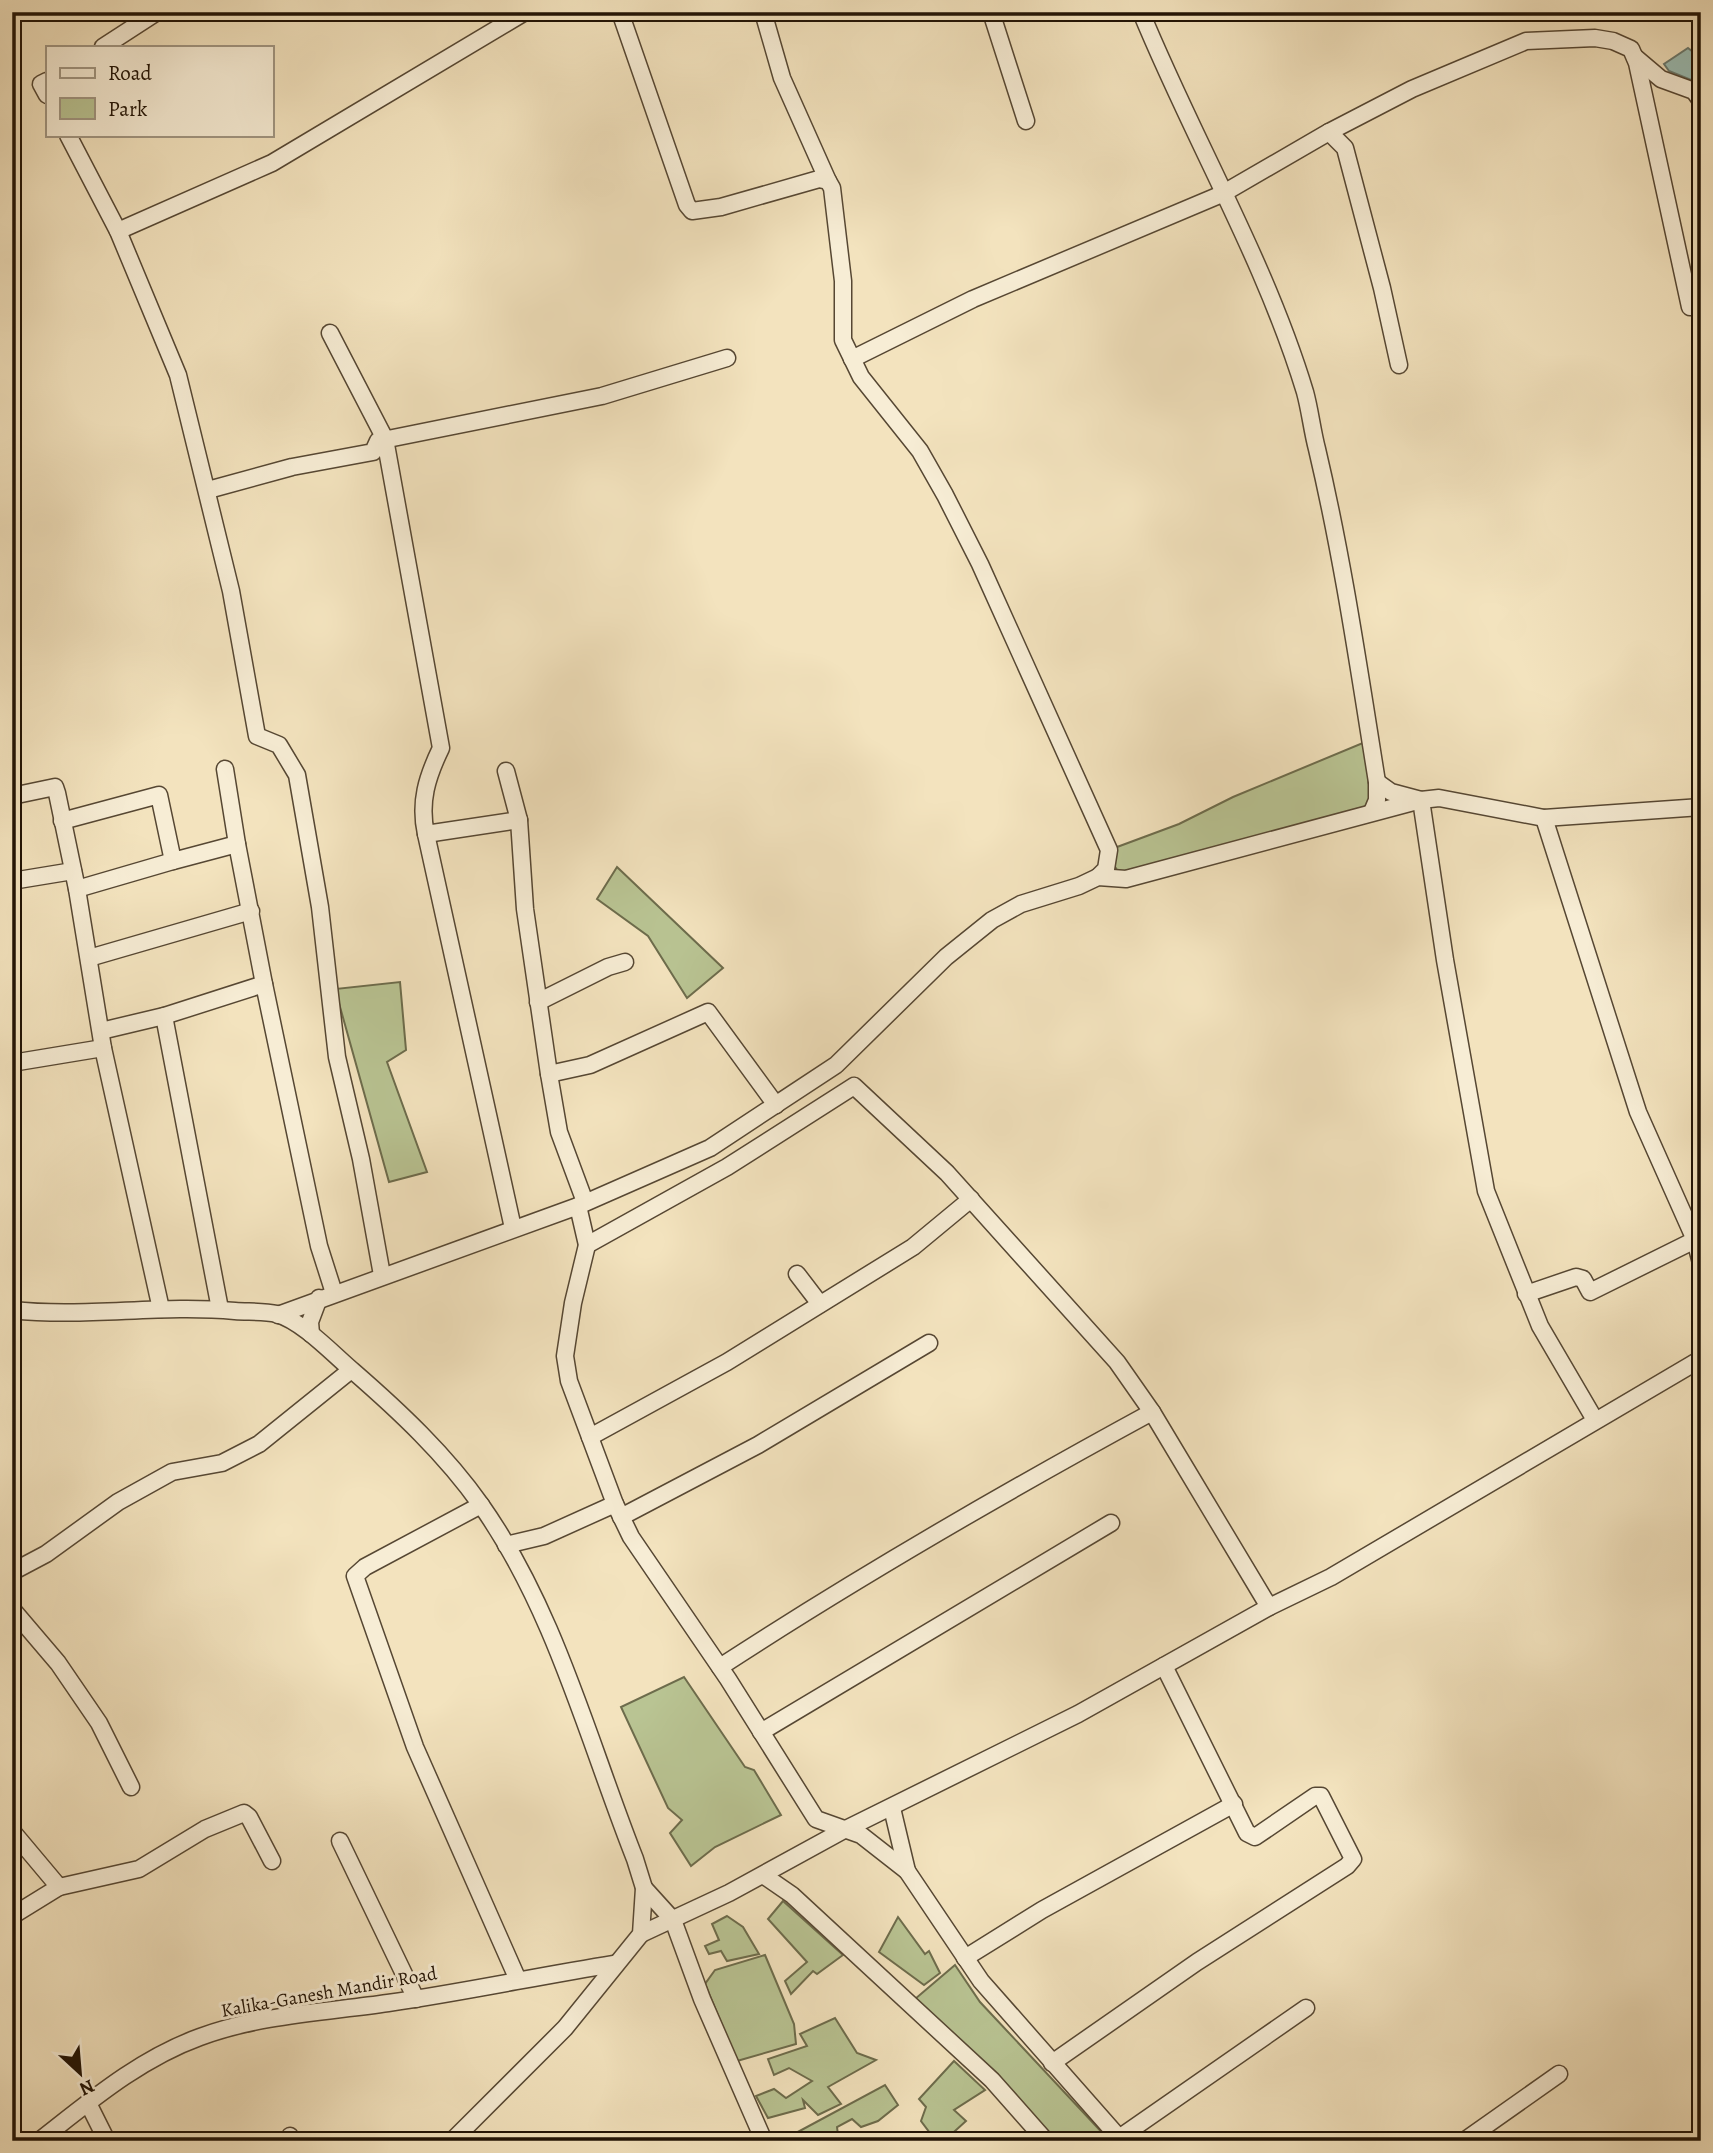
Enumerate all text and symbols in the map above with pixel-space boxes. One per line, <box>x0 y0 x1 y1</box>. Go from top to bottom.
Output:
legend <box>46 46 273 136</box>
text: Road <box>108 59 152 87</box>
text: Park <box>108 95 148 123</box>
street label: Kalika-Ganesh Mandir Road <box>219 1960 440 2024</box>
north arrow <box>46 2038 116 2108</box>
text: N <box>75 2073 99 2102</box>

